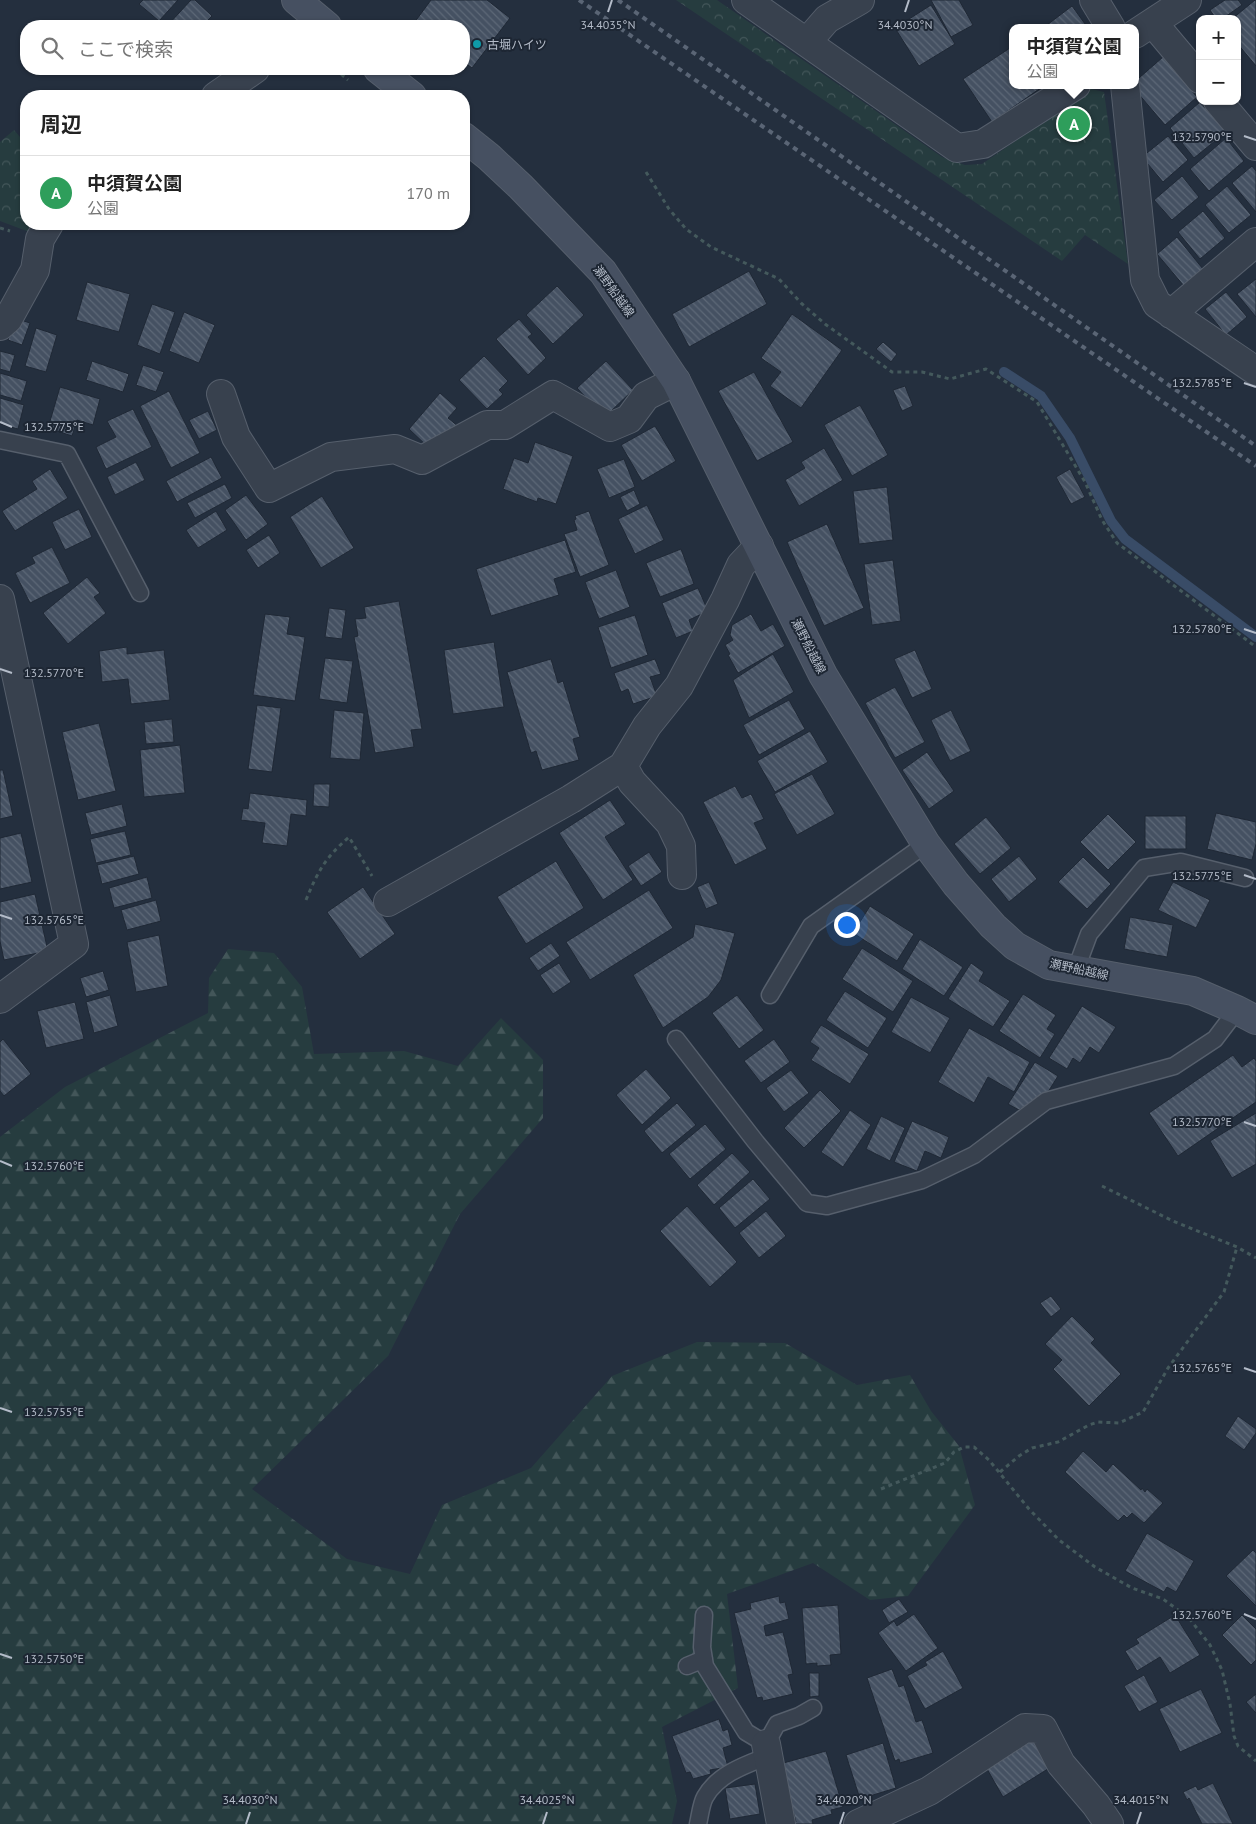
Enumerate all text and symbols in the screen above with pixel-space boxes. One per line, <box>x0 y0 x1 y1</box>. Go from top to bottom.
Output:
map controls <box>1196 15 1241 105</box>
button: + <box>1196 15 1241 60</box>
text: 34.4035°N <box>581 17 635 32</box>
text: 34.4030°N <box>878 17 932 32</box>
search box <box>20 20 470 75</box>
popup <box>1009 24 1139 89</box>
icon: search <box>38 34 66 62</box>
text: 中須賀公園 <box>1026 34 1122 58</box>
text: ここで検索 <box>78 37 173 61</box>
place label: 古堀ハイツ <box>487 37 547 52</box>
marker: 古堀ハイツ <box>471 38 483 50</box>
button: − <box>1196 60 1241 105</box>
text: 公園 <box>1026 61 1059 81</box>
pin: A <box>1058 105 1090 143</box>
text: 周辺 <box>40 111 82 138</box>
text: 132.5790°E <box>1172 129 1232 144</box>
text: 中須賀公園 <box>87 171 182 195</box>
text: A <box>51 183 61 203</box>
text: 170 m <box>407 183 450 203</box>
text: 公園 <box>87 198 119 218</box>
street label: 瀬野船越線 <box>590 262 638 320</box>
text: 132.5785°E <box>1172 375 1232 390</box>
text: 132.5775°E <box>24 419 84 434</box>
street label: 瀬野船越線 <box>789 616 829 676</box>
text: 132.5780°E <box>1172 621 1232 636</box>
text: 132.5770°E <box>24 665 84 680</box>
text: 132.5775°E <box>1172 868 1232 883</box>
text: 132.5765°E <box>24 912 84 927</box>
your location <box>834 912 860 938</box>
street label: 瀬野船越線 <box>1048 955 1110 983</box>
text: 132.5770°E <box>1172 1114 1232 1129</box>
text: 132.5760°E <box>24 1158 84 1173</box>
text: 132.5765°E <box>1172 1360 1232 1375</box>
text: 132.5755°E <box>24 1404 84 1419</box>
text: 132.5760°E <box>1172 1607 1232 1622</box>
text: 132.5750°E <box>24 1651 84 1666</box>
text: 34.4030°N <box>223 1792 277 1807</box>
text: 34.4025°N <box>520 1792 574 1807</box>
text: 34.4020°N <box>817 1792 871 1807</box>
text: 34.4015°N <box>1114 1792 1168 1807</box>

